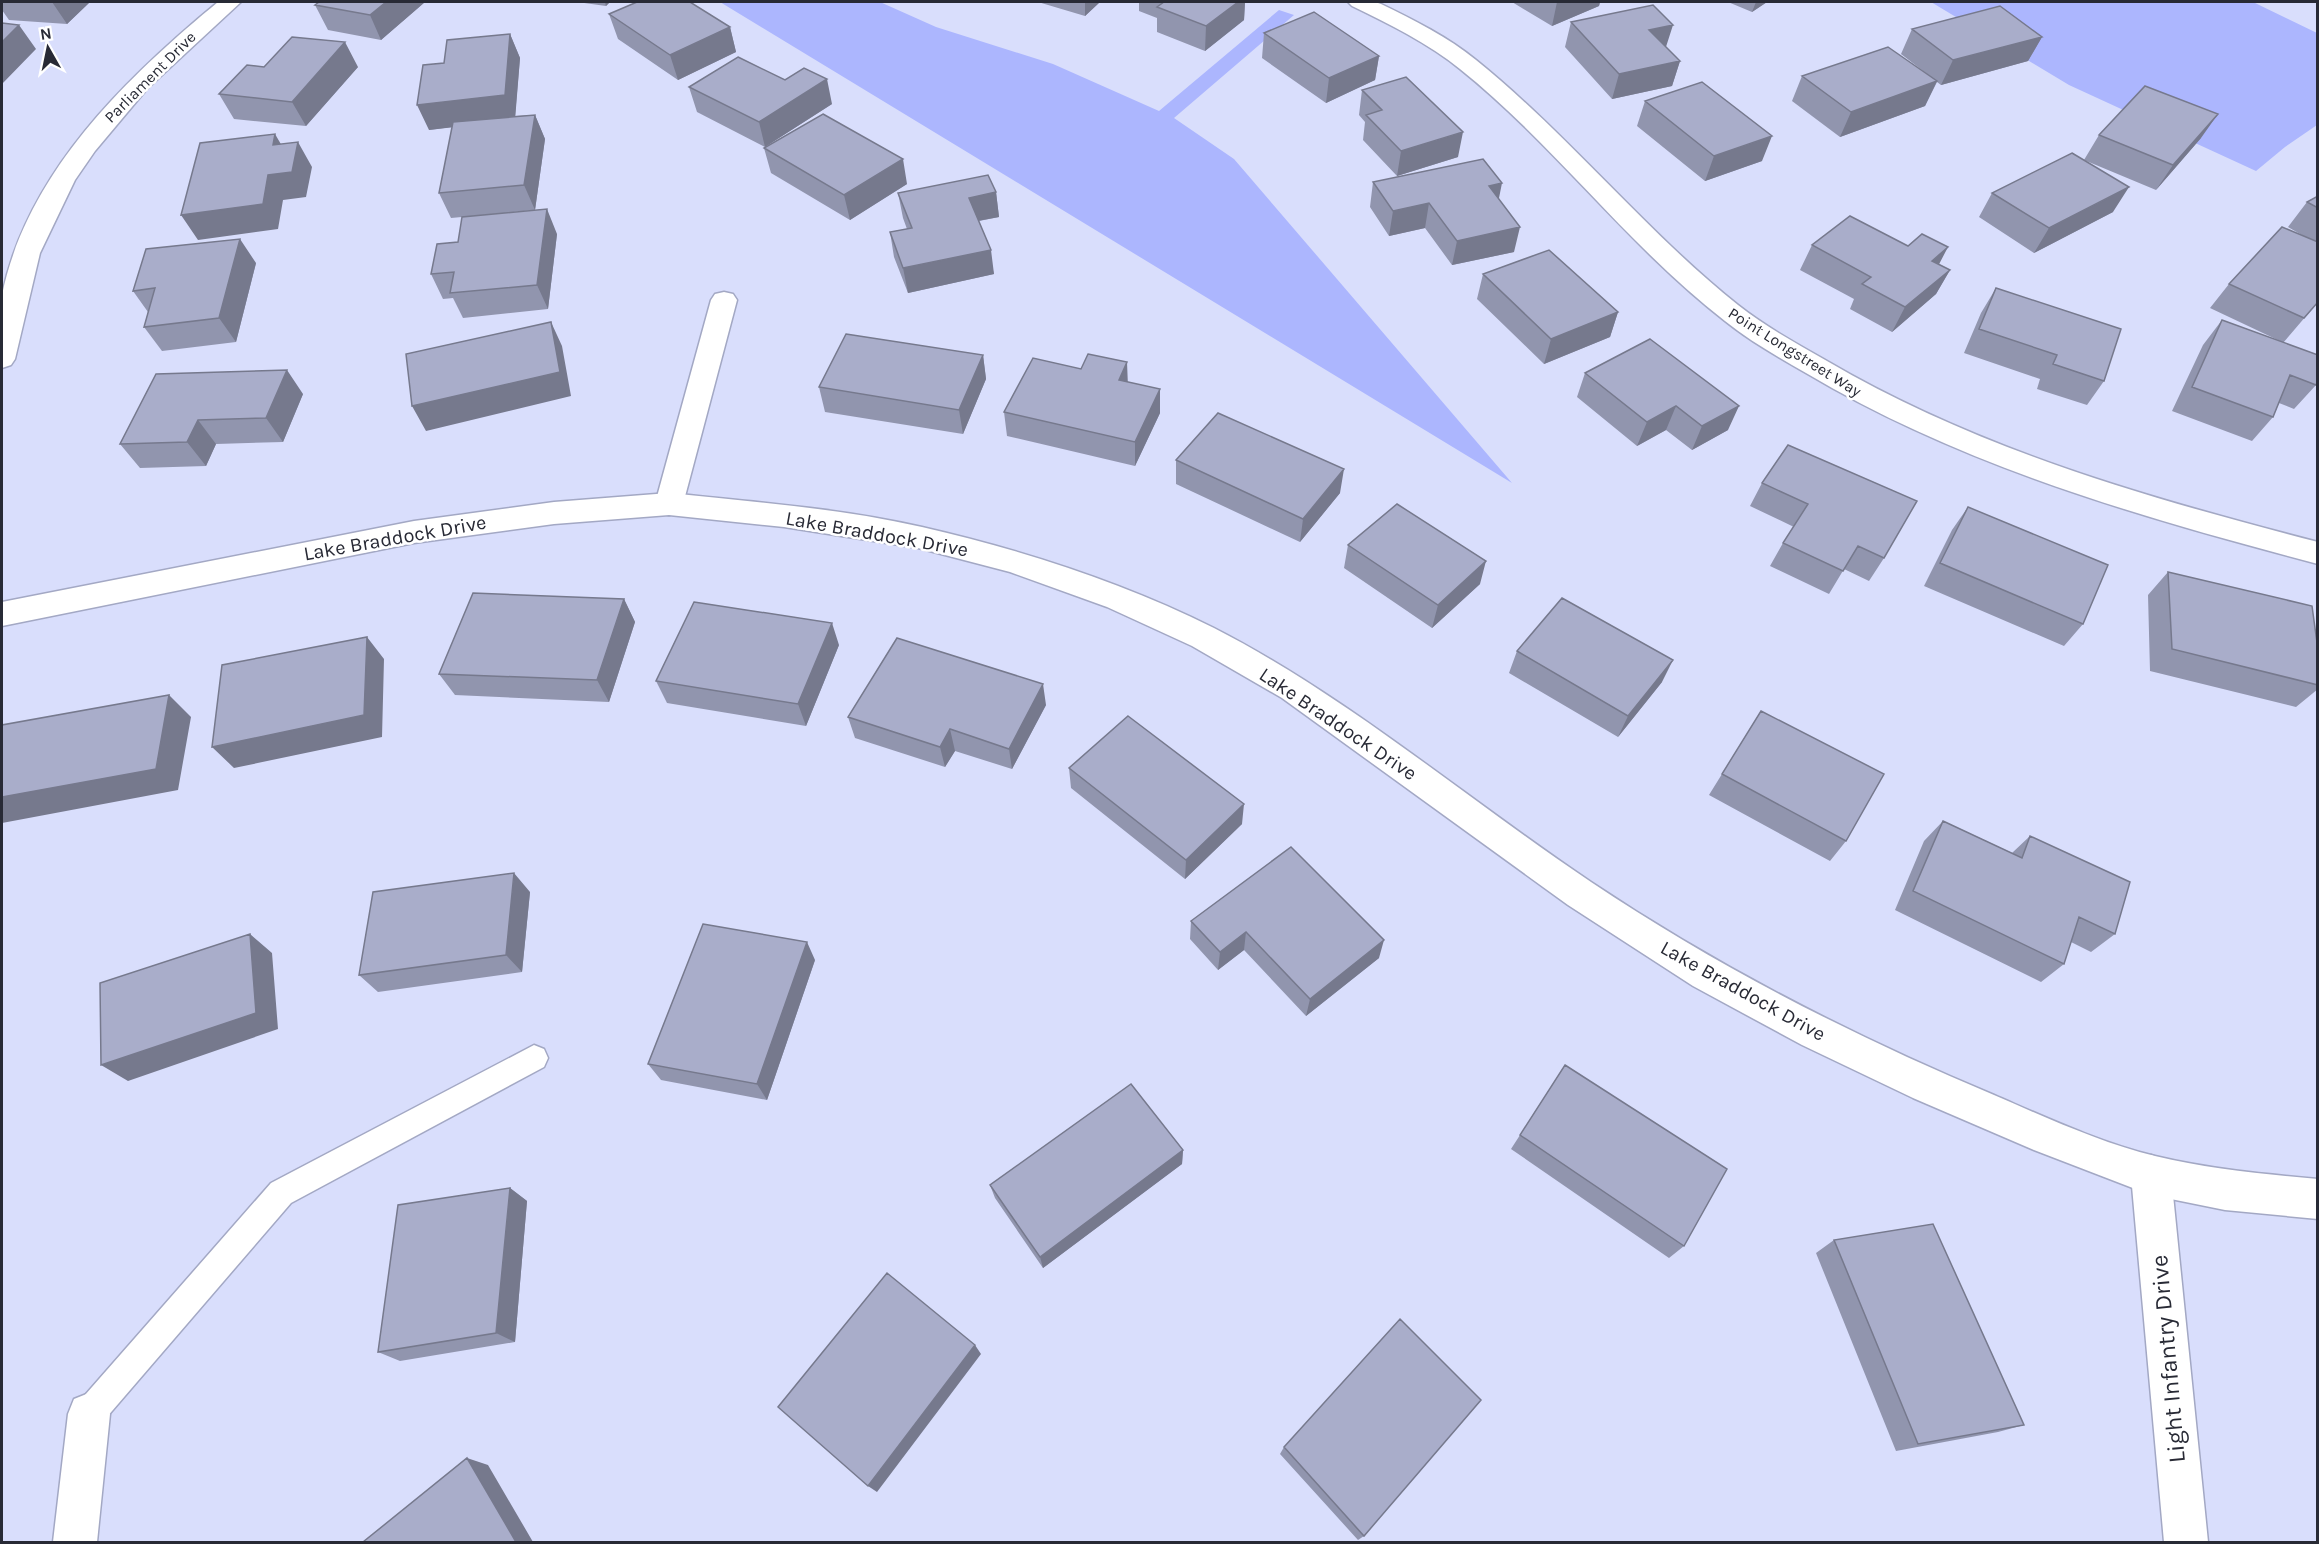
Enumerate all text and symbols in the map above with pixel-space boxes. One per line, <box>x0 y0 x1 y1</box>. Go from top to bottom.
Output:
north arrow <box>18 18 78 78</box>
text: N <box>39 23 53 44</box>
street label: Parliament Drive <box>100 27 200 127</box>
street label: Point Longstreet Way <box>1725 303 1865 401</box>
street label: Lake Braddock Drive <box>784 507 970 561</box>
street label: Lake Braddock Drive <box>302 511 488 565</box>
street label: Lake Braddock Drive <box>1255 663 1421 785</box>
street label: Lake Braddock Drive <box>1657 936 1829 1046</box>
street label: Light Infantry Drive <box>2145 1254 2191 1464</box>

